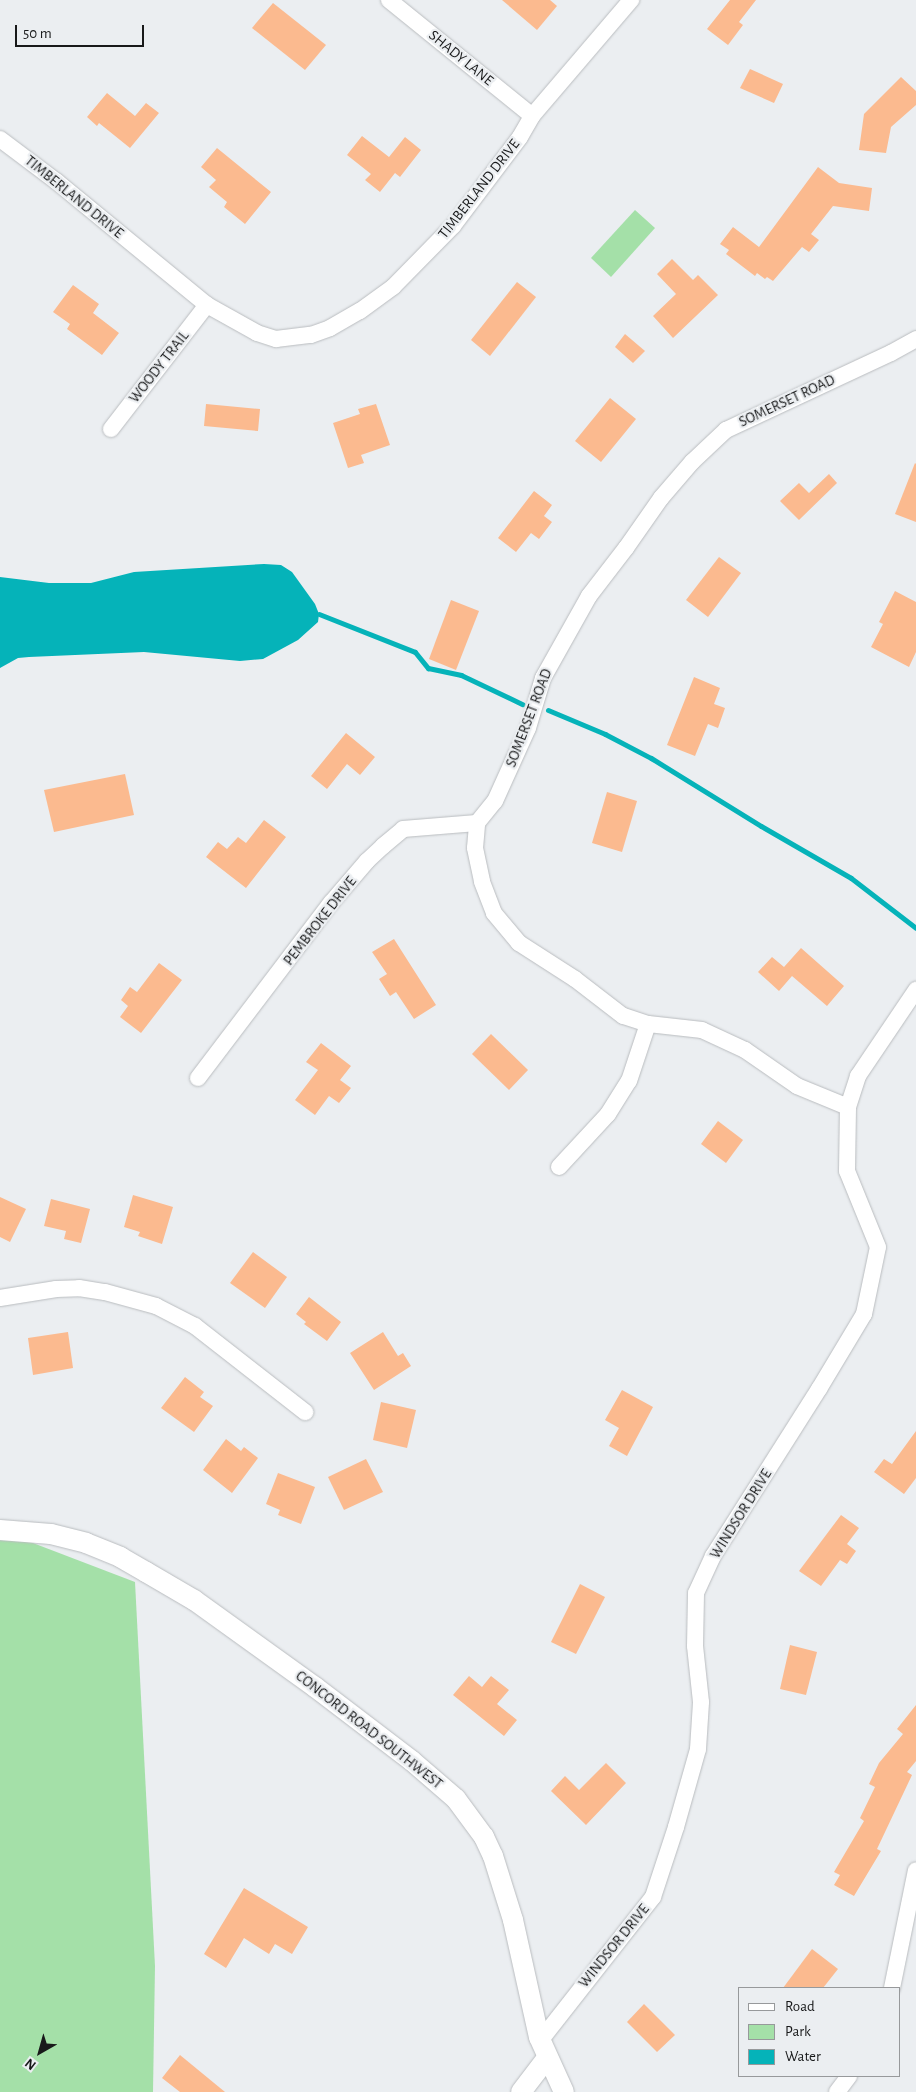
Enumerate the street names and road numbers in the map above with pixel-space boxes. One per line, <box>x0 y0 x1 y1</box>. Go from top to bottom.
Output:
street label: SHADY LANE <box>425 26 497 90</box>
street label: TIMBERLAND DRIVE <box>434 136 524 242</box>
street label: TIMBERLAND DRIVE <box>21 152 127 242</box>
street label: WOODY TRAIL <box>125 327 193 407</box>
street label: SOMERSET ROAD <box>736 371 838 431</box>
street label: SOMERSET ROAD <box>502 666 556 770</box>
street label: PEMBROKE DRIVE <box>280 873 360 969</box>
street label: WINDSOR DRIVE <box>706 1466 776 1562</box>
street label: CONCORD ROAD SOUTHWEST <box>292 1667 446 1793</box>
street label: WINDSOR DRIVE <box>575 1901 653 1991</box>

